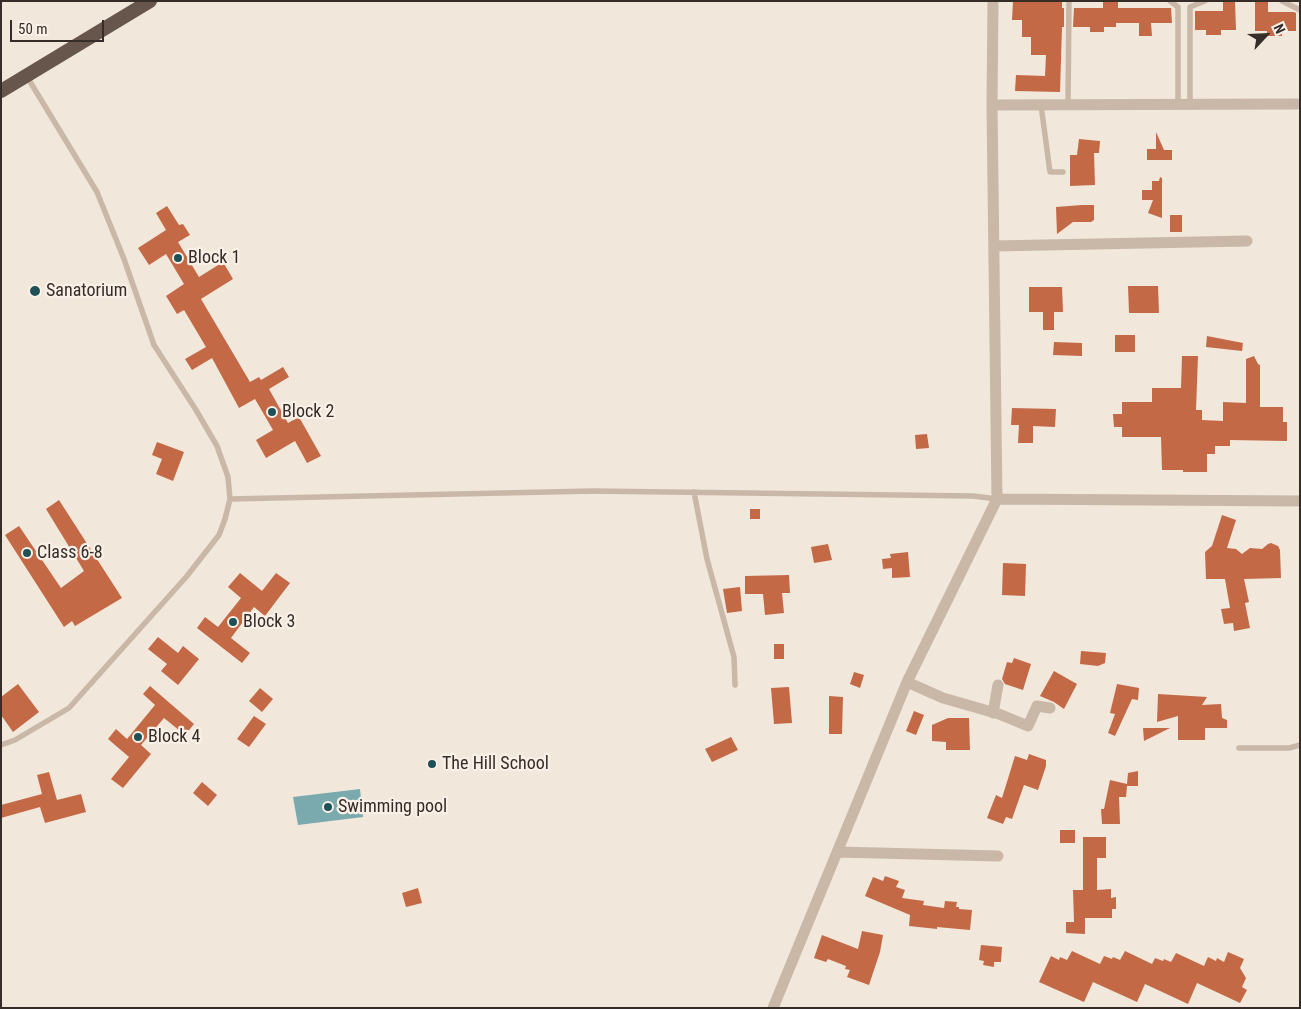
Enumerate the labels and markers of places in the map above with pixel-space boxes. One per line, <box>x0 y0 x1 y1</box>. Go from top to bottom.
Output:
place label: Block 1 <box>188 247 240 269</box>
marker: Block 1 <box>172 252 184 264</box>
place label: Sanatorium <box>46 280 127 302</box>
marker: Sanatorium <box>28 284 42 298</box>
place label: Block 2 <box>282 401 334 423</box>
marker: Block 2 <box>266 406 278 418</box>
place label: Class 6-8 <box>37 542 103 564</box>
marker: Class 6-8 <box>21 547 33 559</box>
place label: Block 3 <box>243 611 295 633</box>
marker: Block 3 <box>227 616 239 628</box>
place label: Block 4 <box>148 726 200 748</box>
marker: Block 4 <box>132 731 144 743</box>
place label: The Hill School <box>442 753 549 775</box>
marker: The Hill School <box>426 758 438 770</box>
place label: Swimming pool <box>338 796 447 818</box>
marker: Swimming pool <box>322 801 334 813</box>

